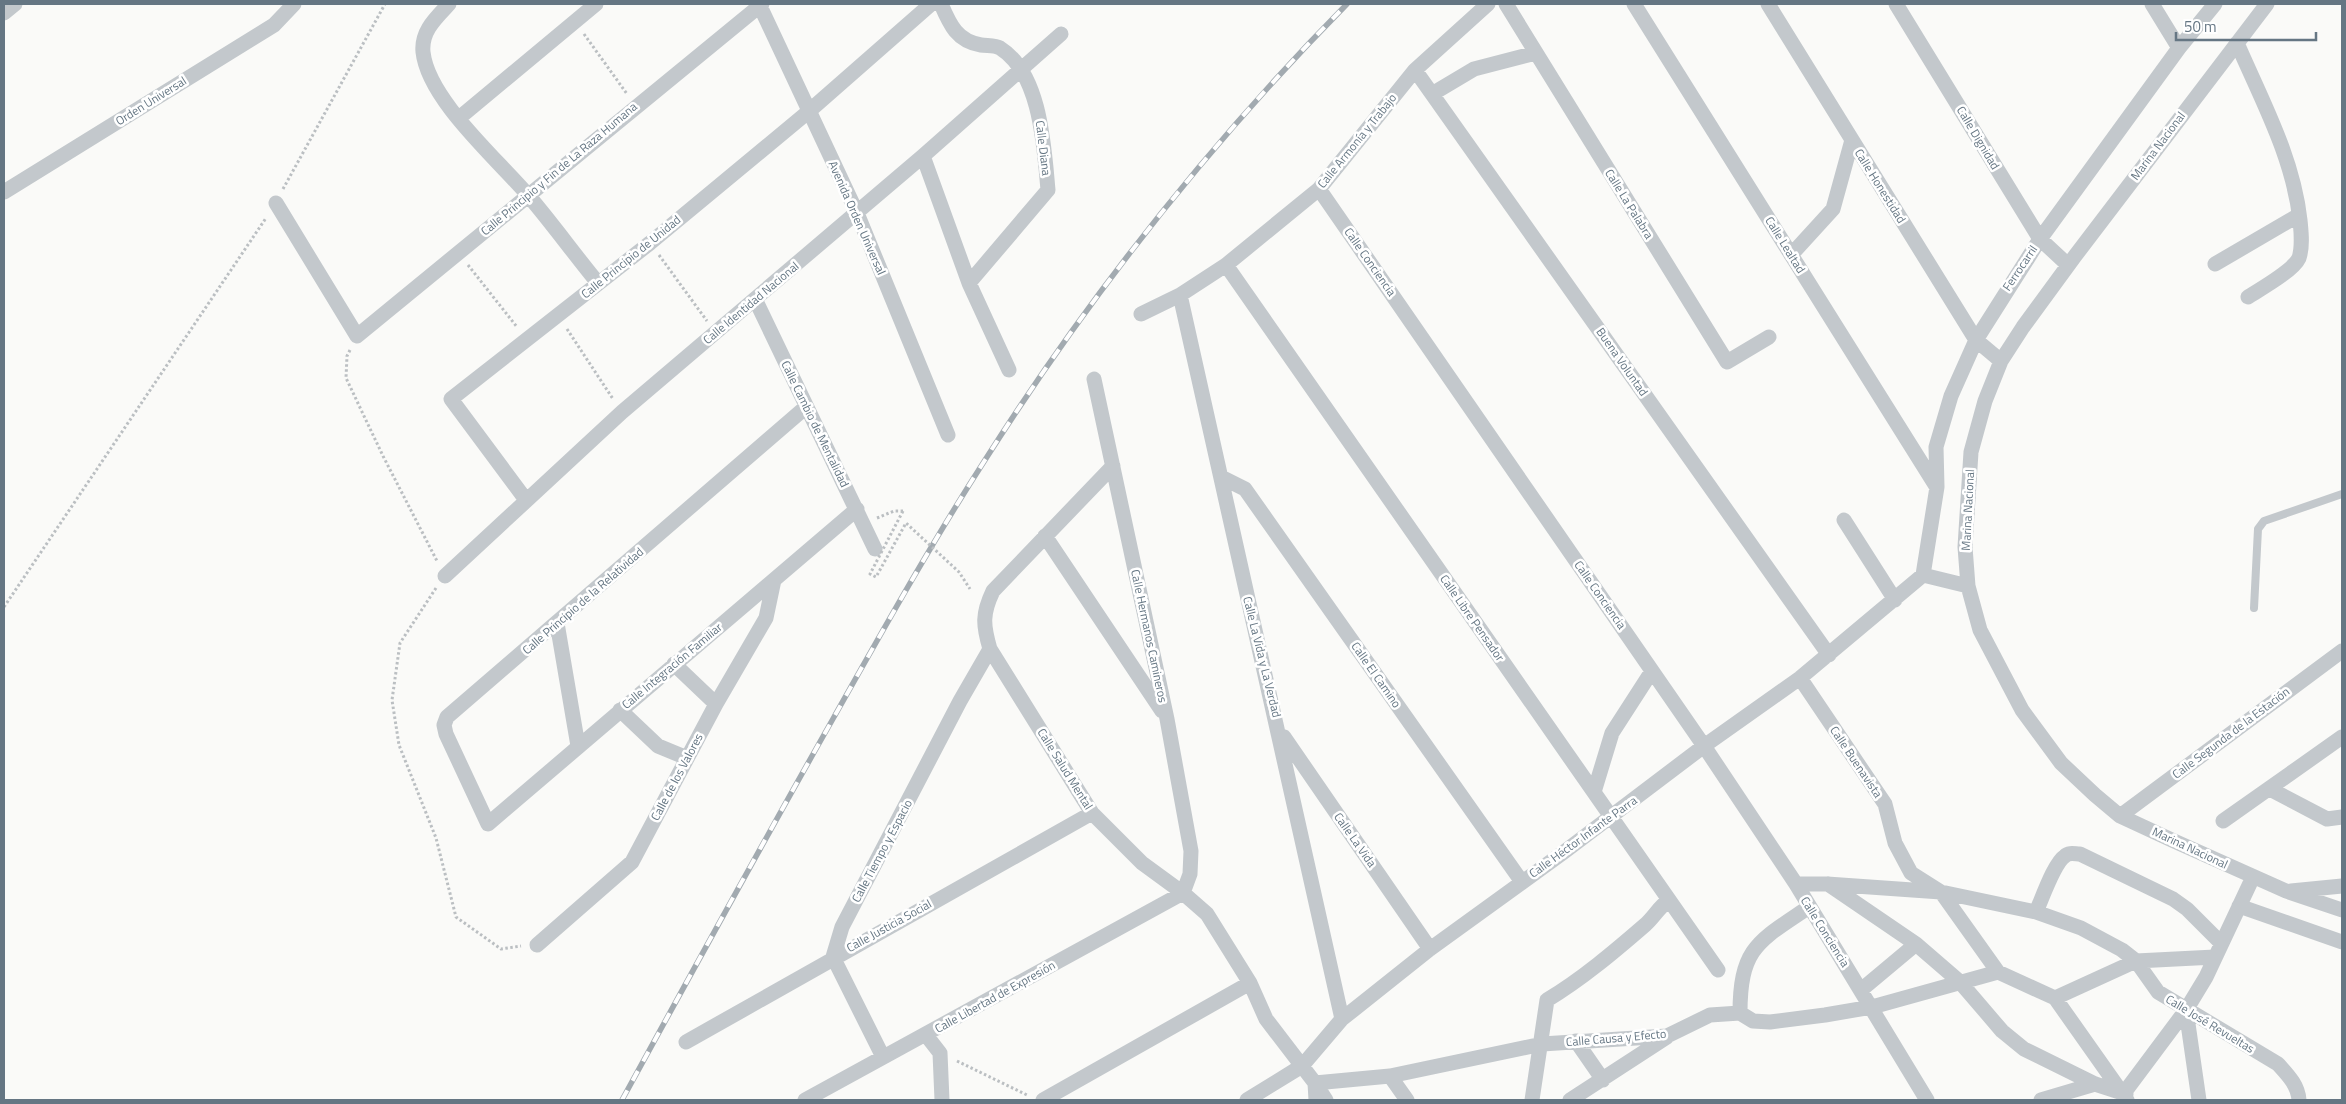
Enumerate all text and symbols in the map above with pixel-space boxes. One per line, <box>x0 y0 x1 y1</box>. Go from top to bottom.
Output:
scale bar <box>2176 10 2316 42</box>
text: 50 m <box>2184 15 2217 38</box>
street label: Orden Universal <box>112 71 190 130</box>
street label: Calle Armonía y Trabajo <box>1312 89 1401 192</box>
street label: Calle Principio y Fin de La Raza Humana <box>476 97 641 240</box>
street label: Calle Dignidad <box>1952 102 2005 173</box>
street label: Marina Nacional <box>2125 107 2190 184</box>
street label: Calle Diana <box>1031 119 1056 177</box>
street label: Calle Honestidad <box>1850 145 1911 227</box>
street label: Avenida Orden Universal <box>824 158 891 278</box>
street label: Calle La Palabra <box>1600 165 1659 242</box>
street label: Calle Principio de Unidad <box>577 210 685 303</box>
street label: Calle Lealtad <box>1760 213 1810 277</box>
street label: Calle Conciencia <box>1340 223 1401 300</box>
street label: Ferrocarril <box>1997 241 2042 294</box>
street label: Calle Identidad Nacional <box>699 257 803 349</box>
street label: Buena Voluntad <box>1592 324 1653 400</box>
street label: Calle Cambio de Mentalidad <box>776 357 854 490</box>
street label: Marina Nacional <box>1956 469 1979 551</box>
street label: Calle Principio de la Relatividad <box>518 542 648 659</box>
street label: Calle Conciencia <box>1570 556 1631 633</box>
street label: Calle Hermanos Camineros <box>1126 568 1173 705</box>
street label: Calle Libre Pensador <box>1435 570 1510 665</box>
street label: Calle La Vida y La Verdad <box>1238 594 1287 719</box>
street label: Calle Integración Familiar <box>617 618 726 713</box>
street label: Calle El Camino <box>1347 638 1406 712</box>
street label: Calle Segunda de la Estación <box>2168 682 2293 783</box>
street label: Calle Buenavista <box>1825 722 1888 802</box>
street label: Calle Salud Mental <box>1033 724 1098 813</box>
street label: Calle de los Valores <box>645 729 708 824</box>
street label: Calle Héctor Infante Parra <box>1525 791 1641 882</box>
street label: Calle Tiempo y Espacio <box>846 796 917 906</box>
street label: Calle La Vida <box>1330 808 1381 871</box>
street label: Marina Nacional <box>2149 822 2231 873</box>
street label: Calle Conciencia <box>1796 893 1855 971</box>
street label: Calle Justicia Social <box>843 894 935 957</box>
street label: Calle Libertad de Expresión <box>931 955 1059 1038</box>
street label: Calle José Revueltas <box>2162 989 2259 1058</box>
street label: Calle Causa y Efecto <box>1565 1024 1667 1051</box>

